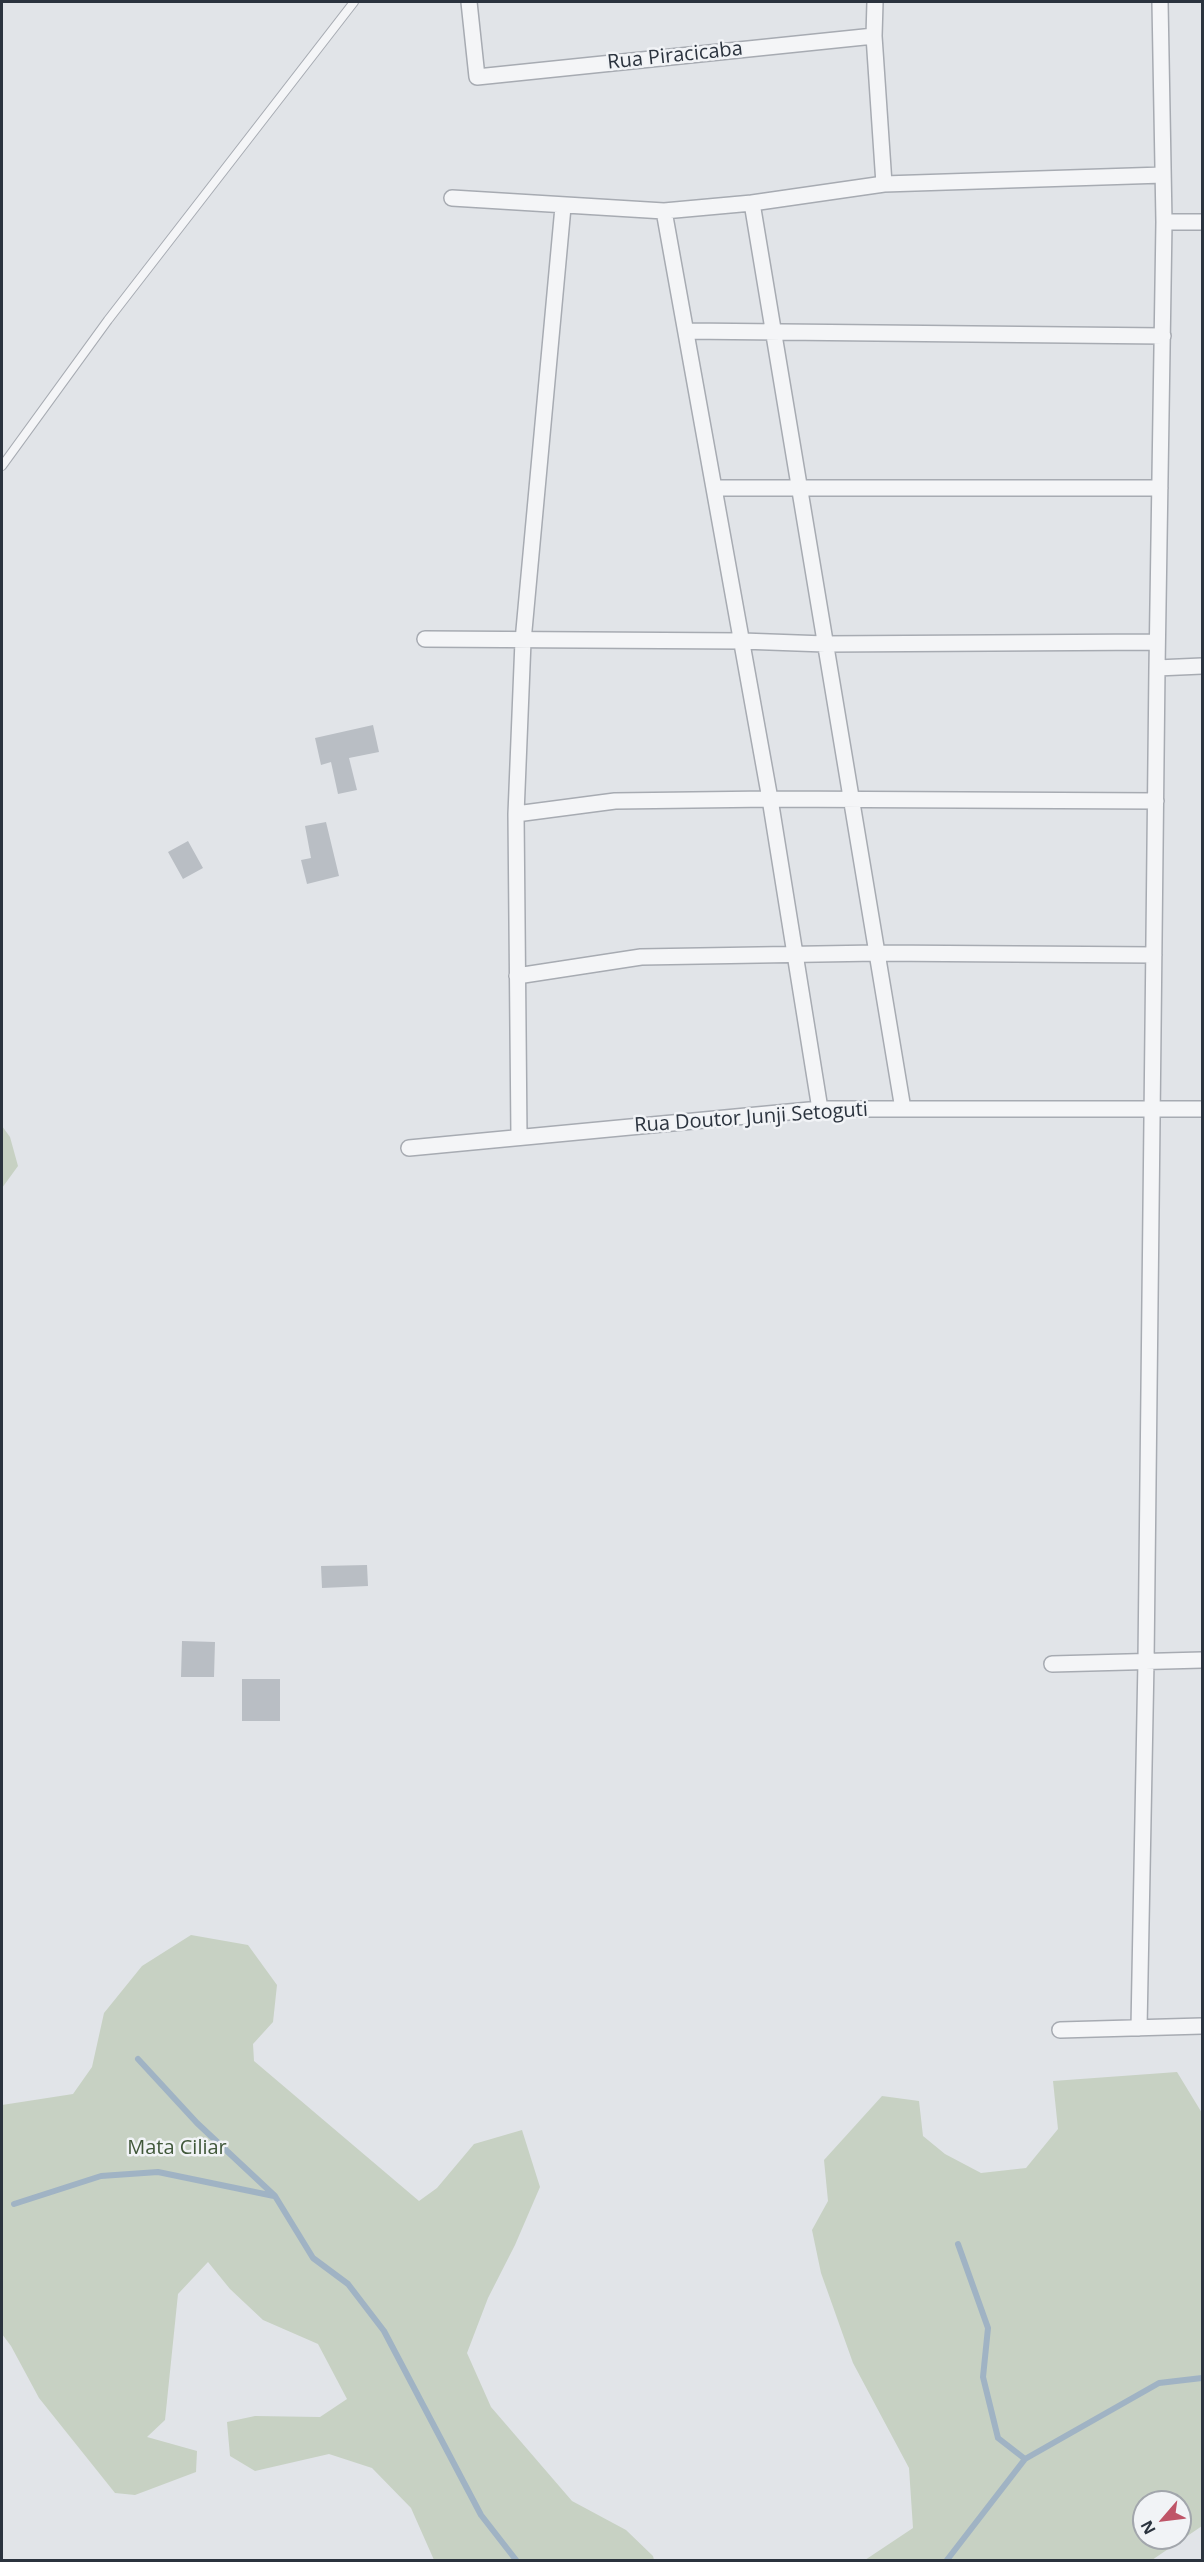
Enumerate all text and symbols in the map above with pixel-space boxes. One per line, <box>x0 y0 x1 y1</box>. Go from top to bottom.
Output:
street label: Rua Piracicaba <box>606 37 744 75</box>
street label: Rua Doutor Junji Setoguti <box>633 1098 869 1138</box>
park label: Mata Ciliar <box>127 2136 227 2160</box>
north arrow <box>1132 2490 1192 2550</box>
text: N <box>1135 2517 1161 2538</box>

